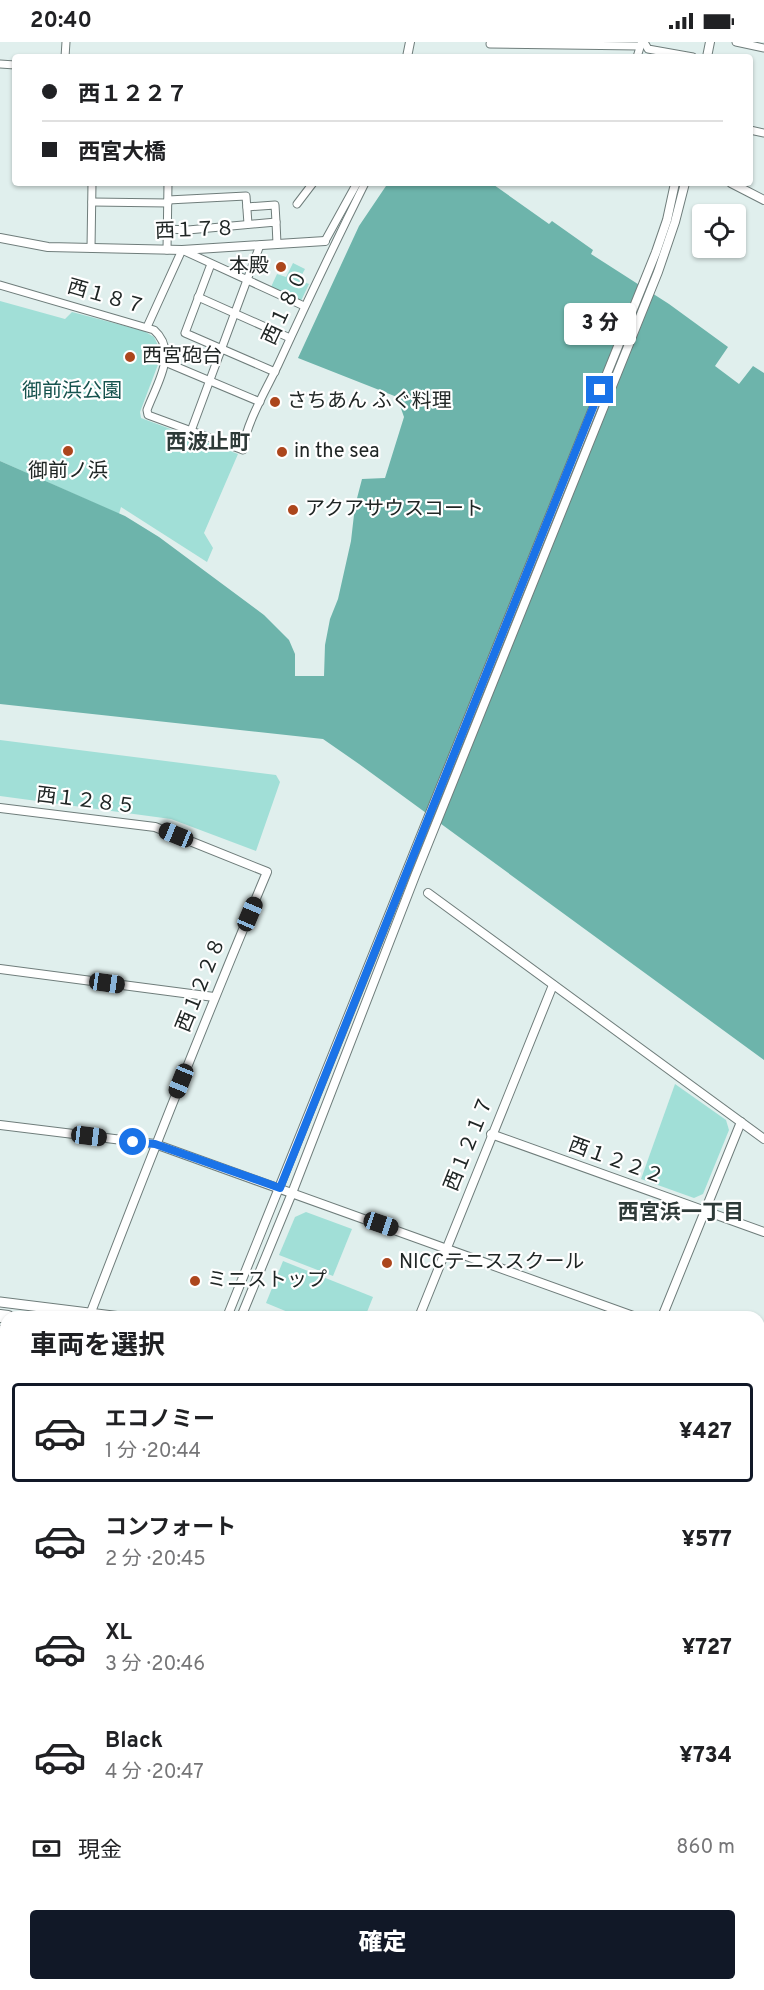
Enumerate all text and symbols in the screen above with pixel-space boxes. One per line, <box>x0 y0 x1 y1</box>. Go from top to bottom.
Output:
text: 20:40 <box>30 8 92 35</box>
text: 西１２２７ <box>78 82 188 109</box>
text: 西宮大橋 <box>78 140 166 167</box>
map controls <box>692 204 746 258</box>
button: locate <box>692 204 746 258</box>
street label: 西１７８ <box>155 217 235 245</box>
place label: 本殿 <box>229 254 269 280</box>
marker: 本殿 <box>274 260 288 274</box>
street label: 西１８０ <box>257 266 315 350</box>
street label: 西１８７ <box>64 274 148 322</box>
callout: 3 分 <box>564 303 636 345</box>
text: 3 分 <box>581 311 619 337</box>
place label: 西宮砲台 <box>142 344 222 370</box>
marker: 西宮砲台 <box>123 350 137 364</box>
route end <box>586 376 613 403</box>
park label: 御前浜公園 <box>22 379 122 405</box>
place label: さちあん ふぐ料理 <box>287 389 452 415</box>
marker: さちあん ふぐ料理 <box>268 395 282 409</box>
district label: 西波止町 <box>166 430 250 457</box>
place label: in the sea <box>294 439 380 465</box>
marker: 御前ノ浜 <box>61 444 75 458</box>
marker: in the sea <box>275 445 289 459</box>
place label: 御前ノ浜 <box>28 459 108 485</box>
place label: アクアサウスコート <box>305 497 484 523</box>
marker: アクアサウスコート <box>286 503 300 517</box>
street label: 西１２８５ <box>35 783 137 821</box>
car <box>156 820 196 850</box>
car <box>235 894 265 934</box>
street label: 西１２２８ <box>171 934 233 1036</box>
car <box>88 972 126 994</box>
car <box>166 1061 196 1101</box>
street label: 西１２１７ <box>439 1093 501 1195</box>
car <box>70 1125 108 1147</box>
route start <box>119 1128 146 1155</box>
street label: 西１２２２ <box>565 1133 667 1191</box>
district label: 西宮浜一丁目 <box>618 1200 744 1227</box>
car <box>361 1210 401 1238</box>
place label: NICCテニススクール <box>399 1250 584 1276</box>
marker: NICCテニススクール <box>380 1256 394 1270</box>
place label: ミニストップ <box>207 1268 327 1294</box>
marker: ミニストップ <box>188 1274 202 1288</box>
text: 車両を選択 <box>30 1330 165 1364</box>
icon: car <box>33 1406 87 1460</box>
text: エコノミー <box>105 1407 215 1434</box>
text: ¥427 <box>679 1419 732 1446</box>
text: 1 分 · 20:44 <box>105 1439 201 1465</box>
icon: car <box>33 1514 87 1568</box>
text: コンフォート <box>105 1515 236 1542</box>
text: ¥577 <box>681 1527 732 1554</box>
text: 2 分 · 20:45 <box>105 1547 206 1573</box>
text: XL <box>105 1620 132 1647</box>
icon: car <box>33 1622 87 1676</box>
text: ¥727 <box>682 1635 732 1662</box>
text: 3 分 · 20:46 <box>105 1652 205 1678</box>
text: Black <box>105 1728 163 1755</box>
icon: car <box>33 1730 87 1784</box>
text: ¥734 <box>679 1743 732 1770</box>
text: 4 分 · 20:47 <box>105 1760 204 1786</box>
icon: cash <box>30 1832 63 1865</box>
text: 860 m <box>676 1835 735 1861</box>
text: 現金 <box>78 1838 122 1865</box>
button: 確定 <box>30 1910 735 1979</box>

